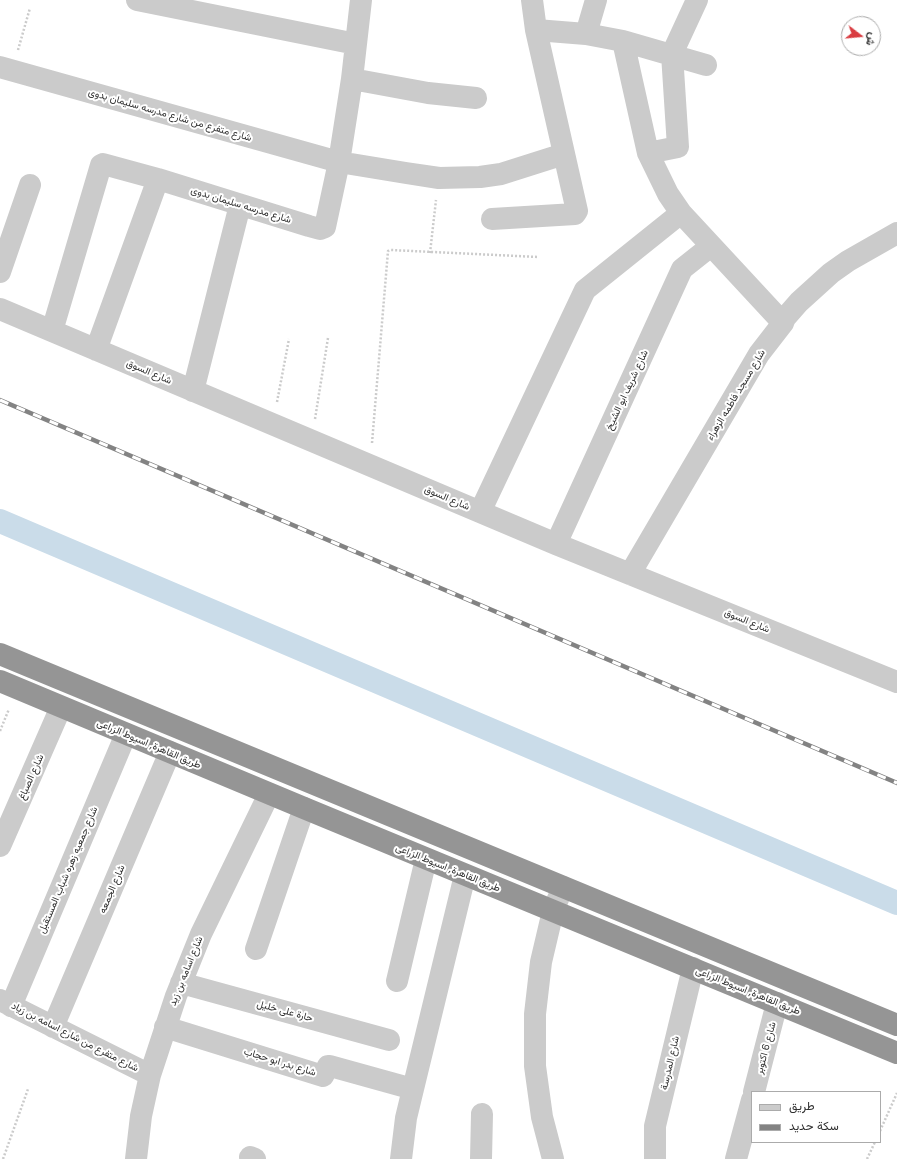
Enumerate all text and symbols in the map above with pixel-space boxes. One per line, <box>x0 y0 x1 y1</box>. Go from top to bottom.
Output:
north arrow <box>841 16 881 56</box>
text: ش <box>863 31 880 47</box>
street label: شارع متفرع من شارع مدرسه سليمان بدوى <box>87 86 253 144</box>
street label: شارع مدرسه سليمان بدوى <box>189 184 293 226</box>
street label: شارع مسجد فاطمه الزهراء <box>704 347 768 443</box>
street label: شارع شريف ابو الشيخ <box>603 348 651 432</box>
street label: شارع السوق <box>125 357 173 387</box>
street label: شارع السوق <box>423 483 471 513</box>
street label: شارع السوق <box>723 606 771 636</box>
street label: طريق القاهرة, اسيوط الزراعى <box>95 717 203 771</box>
street label: شارع الصباغ <box>16 752 46 802</box>
street label: شارع جمعيه زهره شباب المستقبل <box>36 805 100 935</box>
street label: طريق القاهرة, اسيوط الزراعى <box>394 841 502 895</box>
street label: شارع الجمعه <box>96 863 128 915</box>
street label: شارع اسامه بن زيد <box>167 934 205 1008</box>
street label: طريق القاهرة, اسيوط الزراعى <box>694 964 802 1018</box>
street label: حارة على خليل <box>256 998 314 1024</box>
street label: شارع متفرع من شارع اسامه بن زياد <box>9 1000 141 1074</box>
street label: شارع 6 اكتوبر <box>753 1021 779 1075</box>
street label: شارع المدرسة <box>658 1035 682 1091</box>
street label: شارع بدر ابو حجاب <box>242 1045 318 1079</box>
legend <box>751 1091 881 1143</box>
text: طريق <box>789 1098 814 1113</box>
text: سكة حديد <box>789 1118 839 1133</box>

